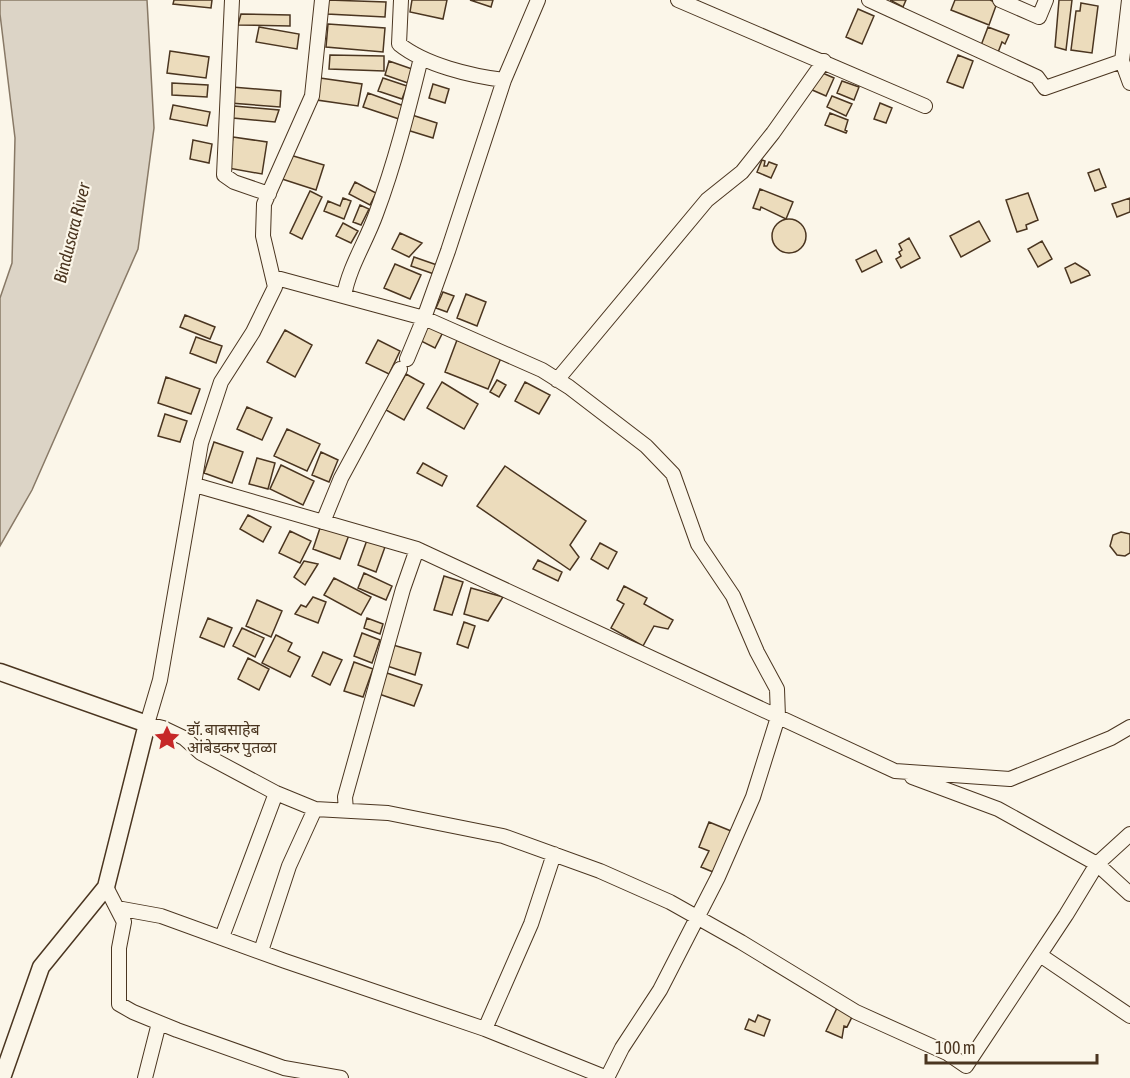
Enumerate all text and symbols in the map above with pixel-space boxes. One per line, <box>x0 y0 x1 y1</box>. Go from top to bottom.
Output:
water label: Bindusara River <box>49 180 94 285</box>
place label: डॉ. बाबसाहेब आंबेडकर पुतळा <box>186 720 277 758</box>
place icon: डॉ. बाबसाहेब आंबेडकर पुतळा <box>152 723 182 753</box>
scale bar <box>926 1027 1097 1065</box>
text: 100 m <box>935 1037 976 1058</box>

